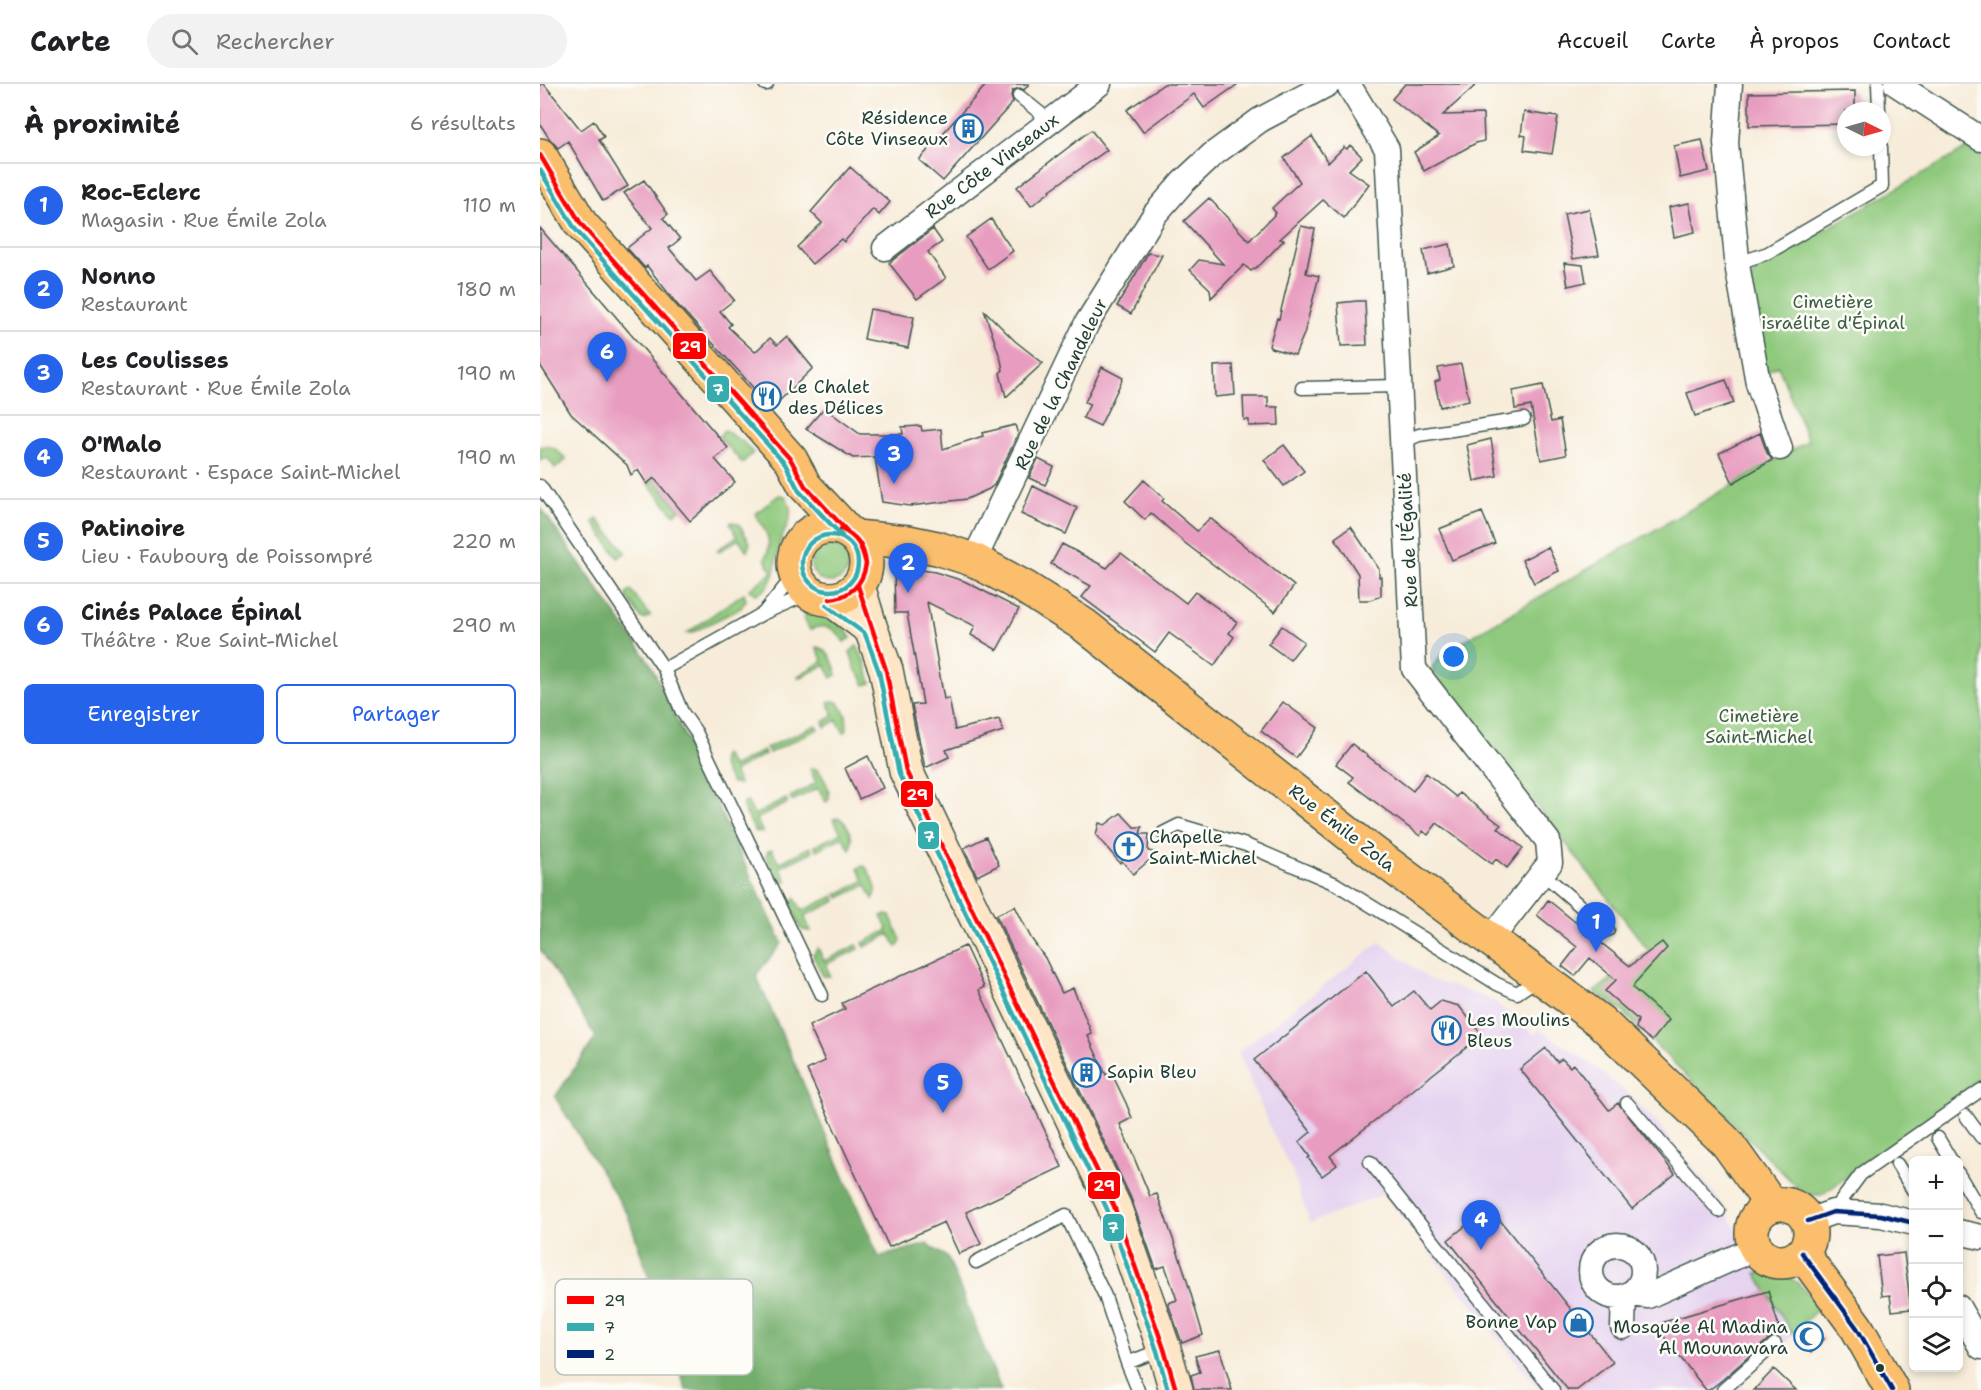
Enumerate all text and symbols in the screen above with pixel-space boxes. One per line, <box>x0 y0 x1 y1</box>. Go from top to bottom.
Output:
search box <box>147 14 567 68</box>
text: Carte <box>30 22 111 60</box>
icon: search <box>168 25 201 58</box>
text: Rechercher <box>216 27 335 56</box>
text: Accueil <box>1557 27 1628 55</box>
text: Carte <box>1661 27 1716 55</box>
text: À propos <box>1749 27 1839 55</box>
text: Contact <box>1872 27 1951 55</box>
north arrow <box>1837 102 1891 156</box>
text: À proximité <box>24 106 180 141</box>
place label: Résidence Côte Vinseaux <box>825 106 948 151</box>
street label: Rue Côte Vinseaux <box>920 108 1064 224</box>
text: 6 résultats <box>410 110 516 136</box>
building icon: Résidence Côte Vinseaux <box>953 112 985 144</box>
text: Roc-Eclerc <box>81 178 201 207</box>
text: 1 <box>39 192 48 218</box>
text: 110 m <box>462 192 516 218</box>
text: Magasin · Rue Émile Zola <box>81 207 327 233</box>
text: Nonno <box>81 262 156 291</box>
text: 2 <box>37 276 51 302</box>
text: 180 m <box>456 276 516 302</box>
park label: Cimetière israélite d'Épinal <box>1761 290 1905 335</box>
text: Restaurant <box>81 291 188 317</box>
street label: Rue de la Chandeleur <box>1009 294 1113 474</box>
pin: 6 <box>588 332 626 382</box>
line badge: 29 <box>672 332 707 360</box>
text: 29 <box>679 336 701 357</box>
text: Les Coulisses <box>81 346 229 375</box>
text: 3 <box>37 360 51 386</box>
text: 190 m <box>457 360 516 386</box>
text: Restaurant · Rue Émile Zola <box>81 375 351 401</box>
line badge: 7 <box>706 375 730 403</box>
place label: Le Chalet des Délices <box>788 375 884 420</box>
text: 7 <box>712 379 724 400</box>
restaurant icon: Le Chalet des Délices <box>751 381 783 413</box>
text: O'Malo <box>81 430 162 459</box>
pin: 3 <box>874 434 914 484</box>
text: 4 <box>37 444 51 470</box>
text: 190 m <box>457 444 516 470</box>
text: Restaurant · Espace Saint-Michel <box>81 459 400 485</box>
street label: Rue de l'Égalité <box>1392 472 1424 608</box>
text: Patinoire <box>81 514 185 543</box>
text: 5 <box>37 528 50 554</box>
text: 220 m <box>452 528 516 554</box>
text: Lieu · Faubourg de Poissompré <box>81 543 373 569</box>
pin: 2 <box>888 544 928 593</box>
text: Cinés Palace Épinal <box>81 598 302 627</box>
text: 6 <box>37 612 51 638</box>
text: 290 m <box>451 612 516 638</box>
text: Théâtre · Rue Saint-Michel <box>81 627 338 653</box>
your location <box>1439 642 1468 671</box>
button: Enregistrer <box>24 684 264 744</box>
button: Partager <box>276 684 516 744</box>
park label: Cimetière Saint-Michel <box>1705 704 1813 749</box>
street label: Rue Émile Zola <box>1284 779 1400 877</box>
line badge: 29 <box>900 780 934 808</box>
text: 29 <box>906 784 928 805</box>
line badge: 7 <box>917 821 940 850</box>
place label: Chapelle Saint-Michel <box>1149 825 1257 870</box>
text: 7 <box>923 826 935 847</box>
church icon: Chapelle Saint-Michel <box>1112 831 1144 863</box>
pin: 1 <box>1576 902 1616 952</box>
place label: Les Moulins Bleus <box>1467 1008 1570 1053</box>
restaurant icon: Les Moulins Bleus <box>1430 1014 1462 1046</box>
building icon: Sapin Bleu <box>1070 1056 1102 1088</box>
place label: Sapin Bleu <box>1107 1060 1197 1084</box>
pin: 5 <box>924 1064 962 1113</box>
map controls <box>1909 1156 1963 1372</box>
button: + <box>1909 1156 1963 1210</box>
line badge: 29 <box>1087 1171 1121 1200</box>
text: 29 <box>1093 1175 1115 1196</box>
pin: 4 <box>1462 1200 1500 1250</box>
button: − <box>1909 1210 1963 1264</box>
line badge: 7 <box>1102 1213 1125 1242</box>
text: 7 <box>1107 1217 1119 1238</box>
button: locate <box>1909 1264 1963 1318</box>
legend <box>555 1279 753 1375</box>
text: 29 <box>604 1290 626 1311</box>
shop icon: Bonne Vap <box>1562 1306 1594 1338</box>
place label: Bonne Vap <box>1465 1310 1557 1334</box>
place label: Mosquée Al Madina Al Mounawara <box>1613 1315 1788 1360</box>
text: 7 <box>604 1317 615 1338</box>
button: layers <box>1909 1318 1963 1372</box>
mosque icon: Mosquée Al Madina Al Mounawara <box>1793 1321 1825 1353</box>
text: 2 <box>604 1344 615 1365</box>
unlabelled marker <box>1874 1362 1886 1374</box>

